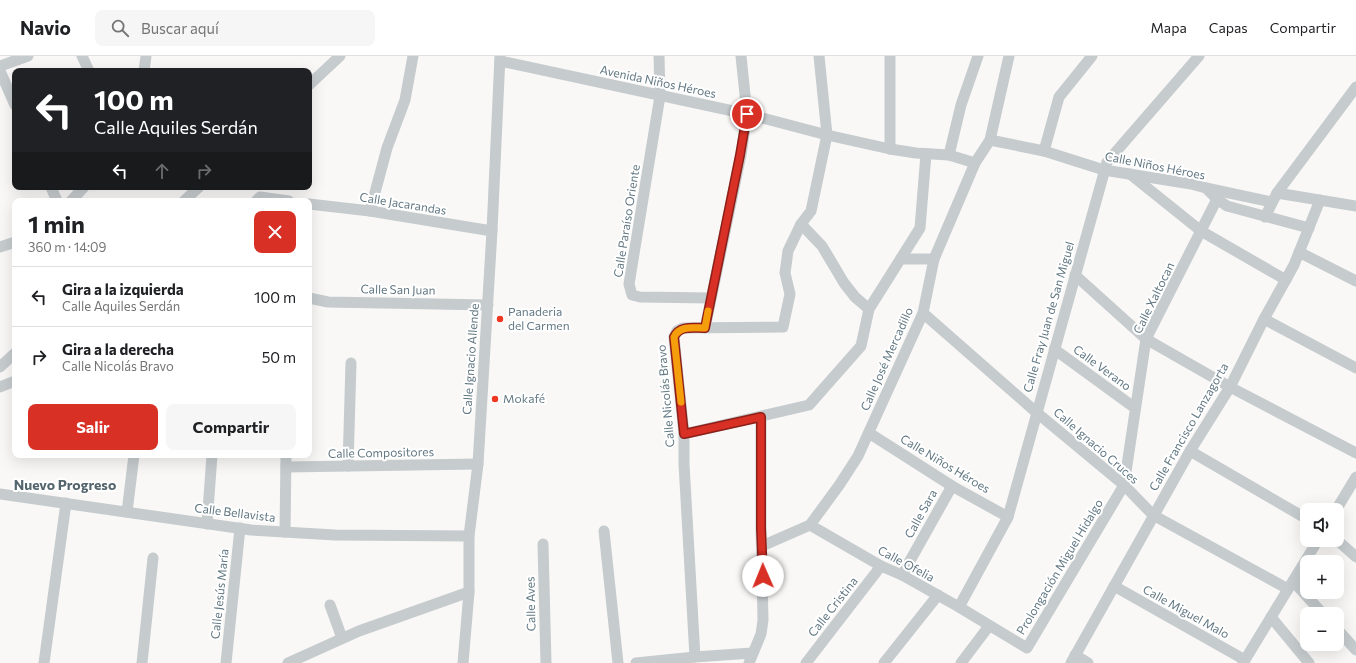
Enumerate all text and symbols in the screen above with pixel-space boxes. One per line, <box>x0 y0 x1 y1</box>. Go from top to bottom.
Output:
search box <box>95 10 375 46</box>
text: Navio <box>20 16 71 39</box>
icon: search <box>109 17 131 39</box>
text: Buscar aquí <box>141 19 219 37</box>
text: Mapa <box>1151 19 1187 36</box>
text: Capas <box>1209 19 1248 36</box>
text: Compartir <box>1270 19 1336 36</box>
street label: Avenida Niños Héroes <box>599 62 717 100</box>
text: 100 m <box>94 82 174 116</box>
icon: left <box>28 84 80 136</box>
pin <box>730 97 764 131</box>
icon: arrive <box>736 103 758 125</box>
text: Calle Aquiles Serdán <box>94 116 258 138</box>
street label: Calle Niños Héroes <box>1104 148 1207 182</box>
icon: left <box>109 160 131 182</box>
icon: ahead <box>151 160 173 182</box>
icon: right <box>193 160 215 182</box>
street label: Calle Paraíso Oriente <box>610 163 642 278</box>
street label: Calle Jacarandas <box>359 189 448 218</box>
text: 1 min <box>28 209 85 238</box>
button: close <box>254 211 296 253</box>
text: 360 m · 14:09 <box>28 239 106 255</box>
street label: Calle Fray Juan de San Miguel <box>1020 240 1077 394</box>
street label: Calle Xaltocan <box>1130 260 1176 336</box>
text: Gira a la izquierda <box>62 280 184 298</box>
street label: Calle San Juan <box>360 281 436 298</box>
icon: left <box>28 286 50 308</box>
text: 100 m <box>254 288 296 306</box>
text: Calle Aquiles Serdán <box>62 298 180 314</box>
street label: Calle Ignacio Allende <box>459 303 481 415</box>
place label: Panaderia del Carmen <box>508 304 570 332</box>
street label: Calle José Mercadillo <box>857 305 916 413</box>
marker: Panaderia del Carmen <box>495 314 505 324</box>
text: Gira a la derecha <box>62 340 174 358</box>
street label: Calle Verano <box>1071 342 1134 393</box>
street label: Calle Nicolás Bravo <box>654 344 676 448</box>
icon: right <box>28 346 50 368</box>
text: 50 m <box>262 348 296 366</box>
text: Calle Nicolás Bravo <box>62 358 174 374</box>
street label: Calle Francisco Lanzagorta <box>1146 360 1231 493</box>
place label: Mokafé <box>503 391 545 405</box>
marker: Mokafé <box>490 394 500 404</box>
button: Salir <box>28 404 158 450</box>
button: Compartir <box>166 404 296 450</box>
street label: Calle Ignacio Cruces <box>1051 404 1142 486</box>
street label: Calle Niños Héroes <box>898 431 993 495</box>
street label: Calle Compositores <box>328 444 434 460</box>
district label: Nuevo Progreso <box>14 476 116 493</box>
street label: Calle Sara <box>901 487 939 540</box>
street label: Prolongación Miguel Hidalgo <box>1013 496 1105 637</box>
street label: Calle Bellavista <box>194 500 276 524</box>
map controls <box>1300 503 1344 651</box>
button: sound <box>1300 503 1344 547</box>
street label: Calle Ofelia <box>876 542 937 584</box>
street label: Calle Jesús María <box>207 548 232 640</box>
position arrow <box>742 555 784 597</box>
button: + <box>1300 555 1344 599</box>
street label: Calle Cristina <box>805 574 860 639</box>
street label: Calle Aves <box>523 577 537 632</box>
street label: Calle Miguel Malo <box>1141 582 1232 641</box>
button: − <box>1300 607 1344 651</box>

